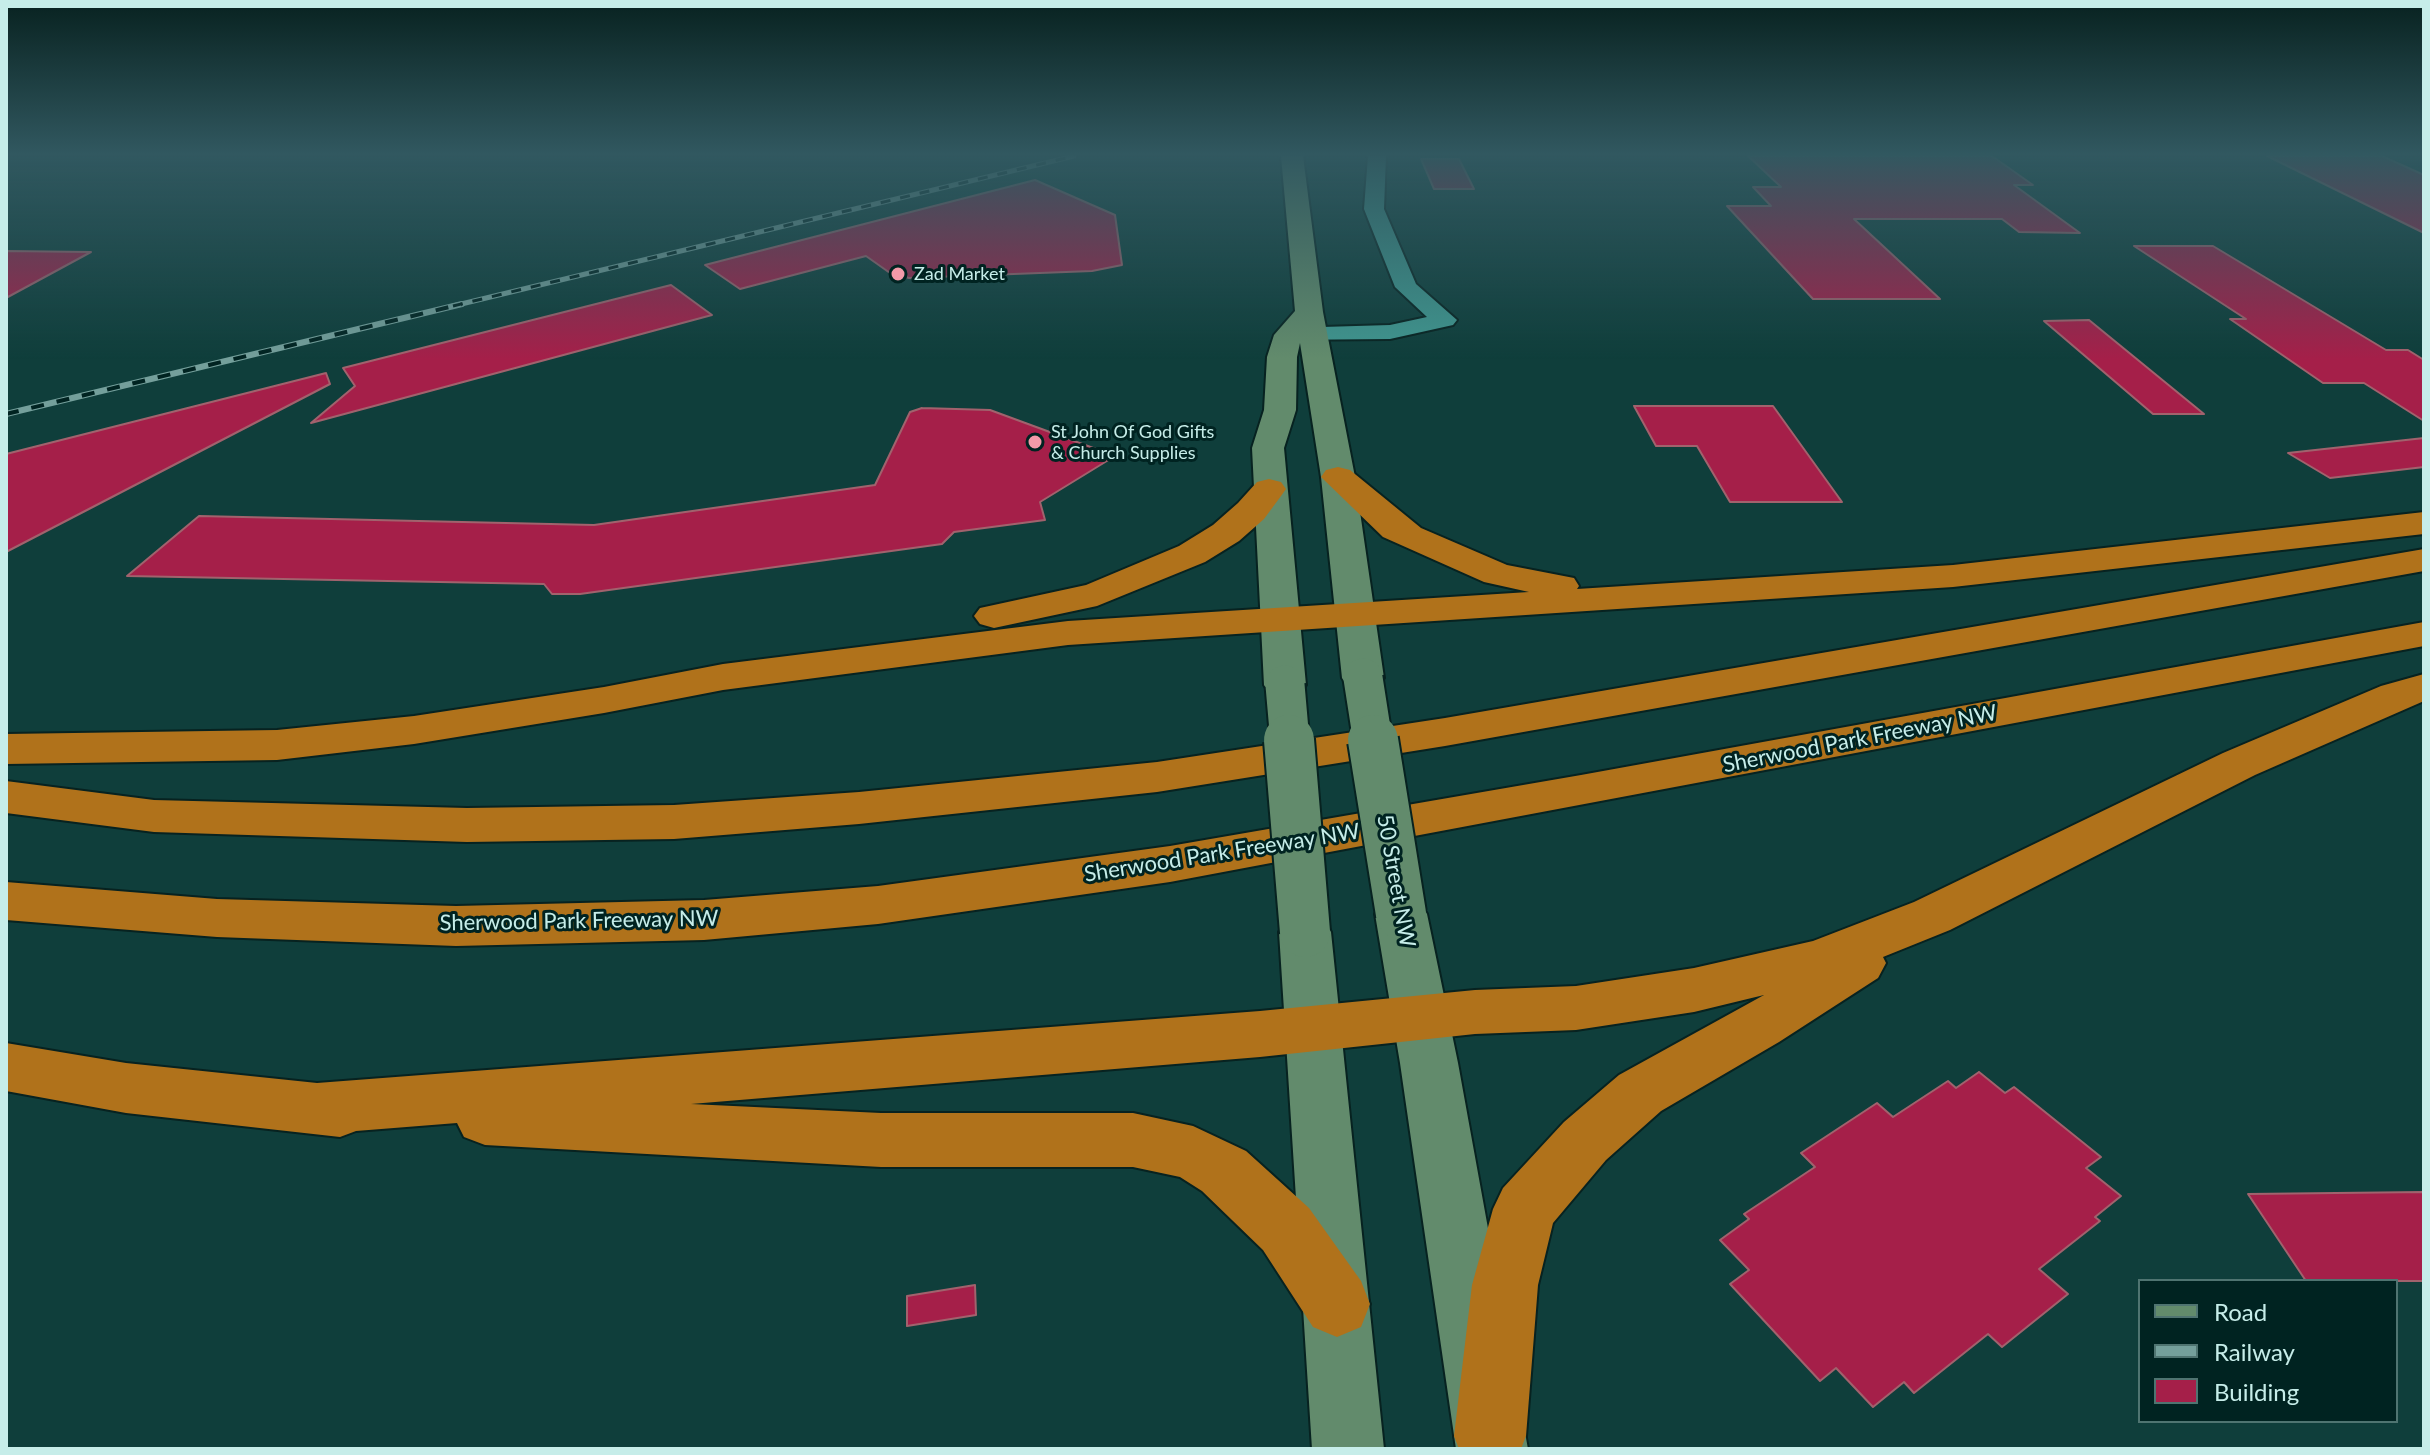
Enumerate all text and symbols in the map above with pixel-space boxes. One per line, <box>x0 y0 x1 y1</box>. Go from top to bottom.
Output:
place label: Zad Market <box>914 263 1005 285</box>
marker: Zad Market <box>889 265 907 283</box>
place label: St John Of God Gifts & Church Supplies <box>1051 421 1214 464</box>
marker: St John Of God Gifts & Church Supplies <box>1026 433 1044 451</box>
street label: Sherwood Park Freeway NW <box>1721 699 1999 779</box>
street label: 50 Street NW <box>1371 813 1421 949</box>
street label: Sherwood Park Freeway NW <box>1082 818 1362 888</box>
street label: Sherwood Park Freeway NW <box>439 905 719 937</box>
legend <box>2138 1279 2398 1423</box>
text: Road <box>2214 1297 2267 1326</box>
text: Railway <box>2214 1337 2295 1366</box>
text: Building <box>2214 1377 2299 1406</box>

